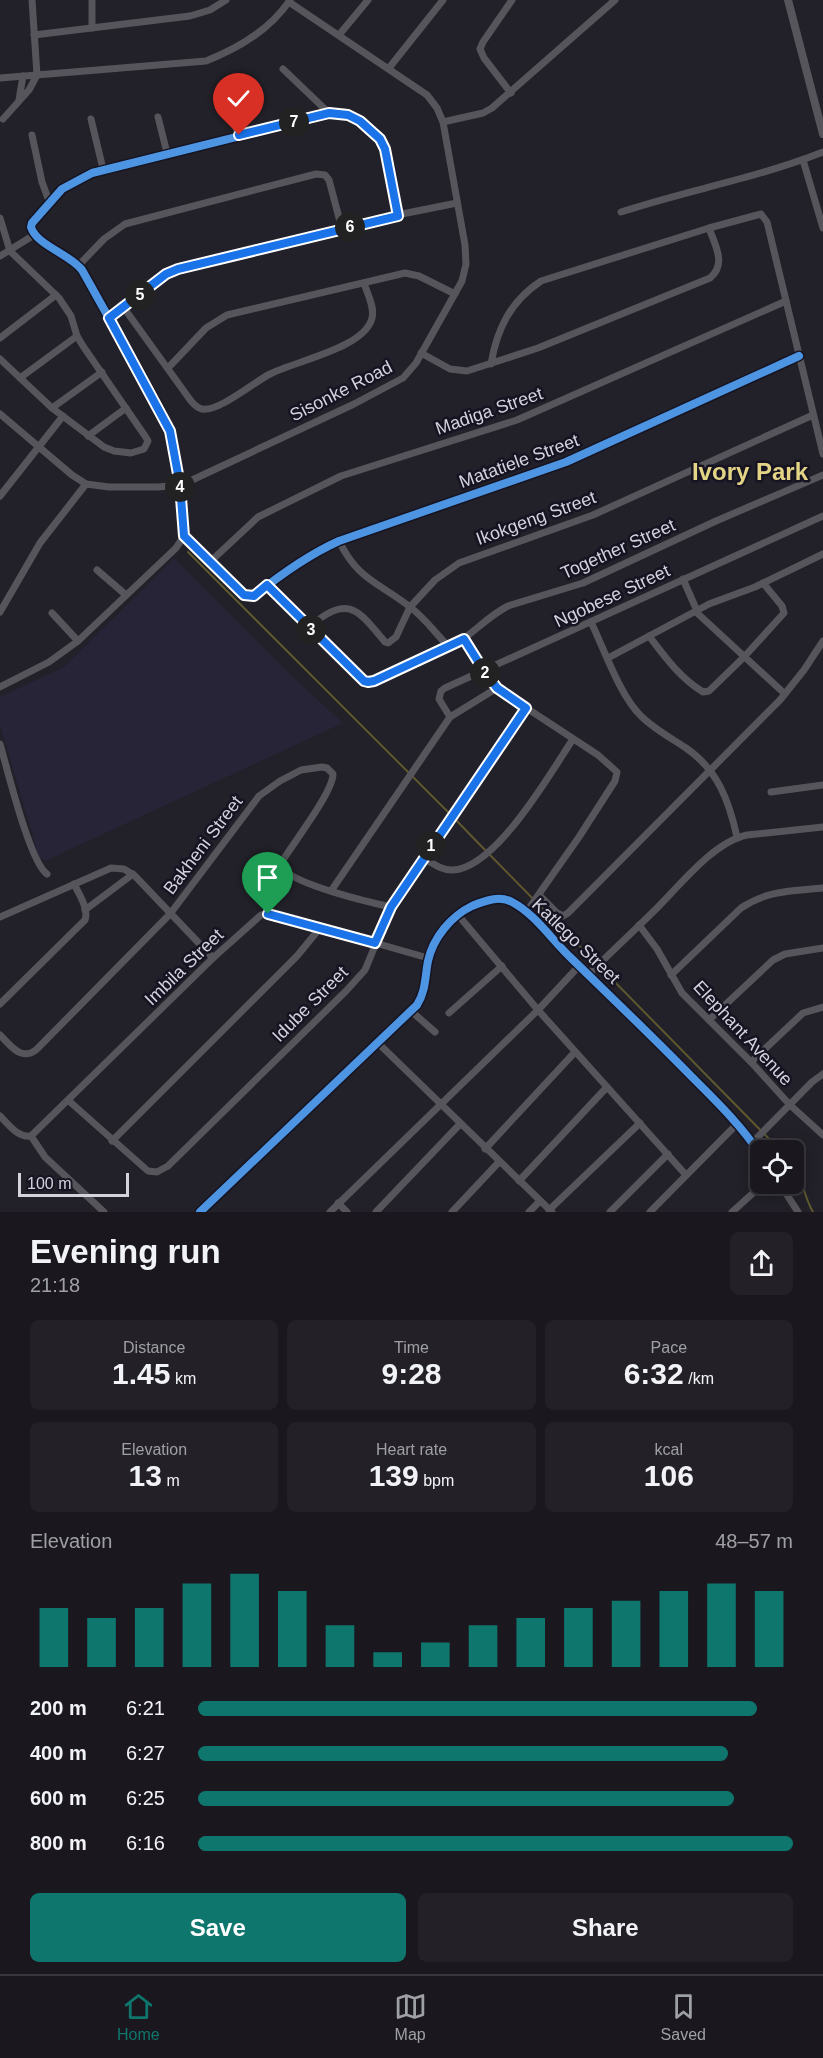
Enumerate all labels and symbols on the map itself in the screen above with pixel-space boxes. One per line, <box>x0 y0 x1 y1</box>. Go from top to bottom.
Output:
pin <box>213 73 264 135</box>
pin: 7 <box>279 107 309 137</box>
pin: 6 <box>335 212 365 242</box>
pin: 5 <box>125 280 155 310</box>
street label: Sisonke Road <box>287 357 395 425</box>
street label: Madiga Street <box>433 383 545 439</box>
street label: Matatiele Street <box>456 430 582 492</box>
district label: Ivory Park <box>692 458 809 485</box>
pin: 4 <box>165 472 195 502</box>
street label: Ikokgeng Street <box>473 487 599 549</box>
street label: Together Street <box>558 515 678 583</box>
street label: Ngobese Street <box>551 561 673 631</box>
pin: 3 <box>296 615 326 645</box>
pin: 2 <box>470 658 500 688</box>
street label: Bakheni Street <box>159 792 247 898</box>
pin: 1 <box>416 831 446 861</box>
pin <box>242 852 293 914</box>
street label: Katlego Street <box>528 894 624 988</box>
street label: Imbila Street <box>141 925 227 1009</box>
street label: Idube Street <box>268 962 352 1046</box>
street label: Elephant Avenue <box>689 977 797 1089</box>
scale bar <box>18 1170 129 1198</box>

